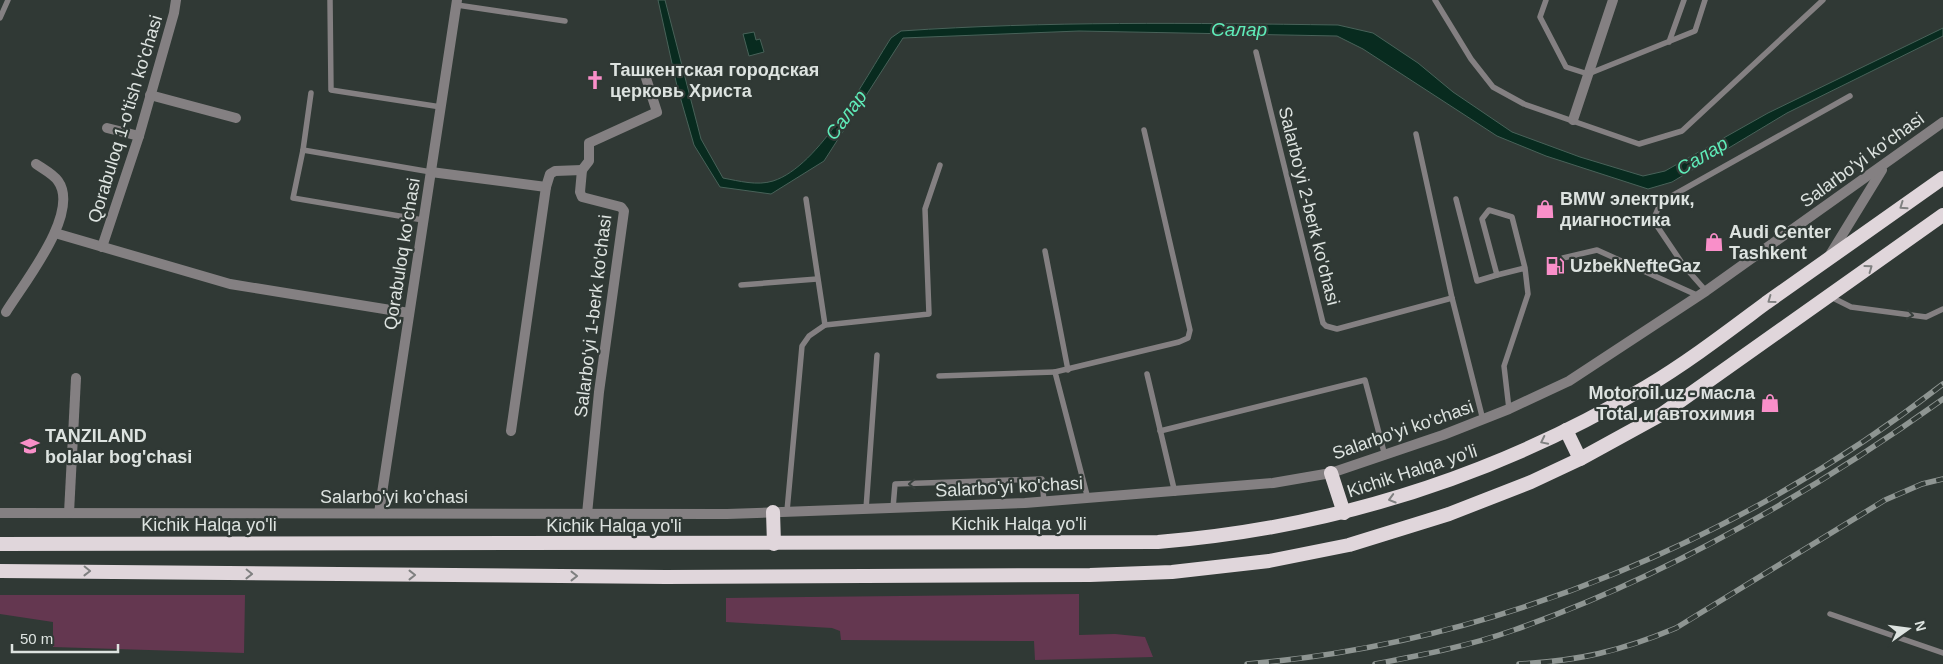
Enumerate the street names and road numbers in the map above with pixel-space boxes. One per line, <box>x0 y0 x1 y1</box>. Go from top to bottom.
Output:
street label: Qorabuloq 1-o'tish ko'chasi <box>84 13 166 225</box>
street label: Salarbo'yi 2-berk ko'chasi <box>1275 105 1343 307</box>
street label: Salarbo'yi ko'chasi <box>1796 108 1928 212</box>
street label: Qorabuloq ko'chasi <box>380 177 424 331</box>
street label: Salarbo'yi 1-berk ko'chasi <box>571 214 615 418</box>
street label: Salarbo'yi ko'chasi <box>1330 396 1476 464</box>
street label: Kichik Halqa yo'li <box>1344 441 1480 501</box>
street label: Salarbo'yi ko'chasi <box>935 473 1083 501</box>
street label: Salarbo'yi ko'chasi <box>320 487 468 507</box>
street label: Kichik Halqa yo'li <box>951 514 1087 534</box>
street label: Kichik Halqa yo'li <box>141 515 277 535</box>
street label: Kichik Halqa yo'li <box>546 516 682 536</box>

